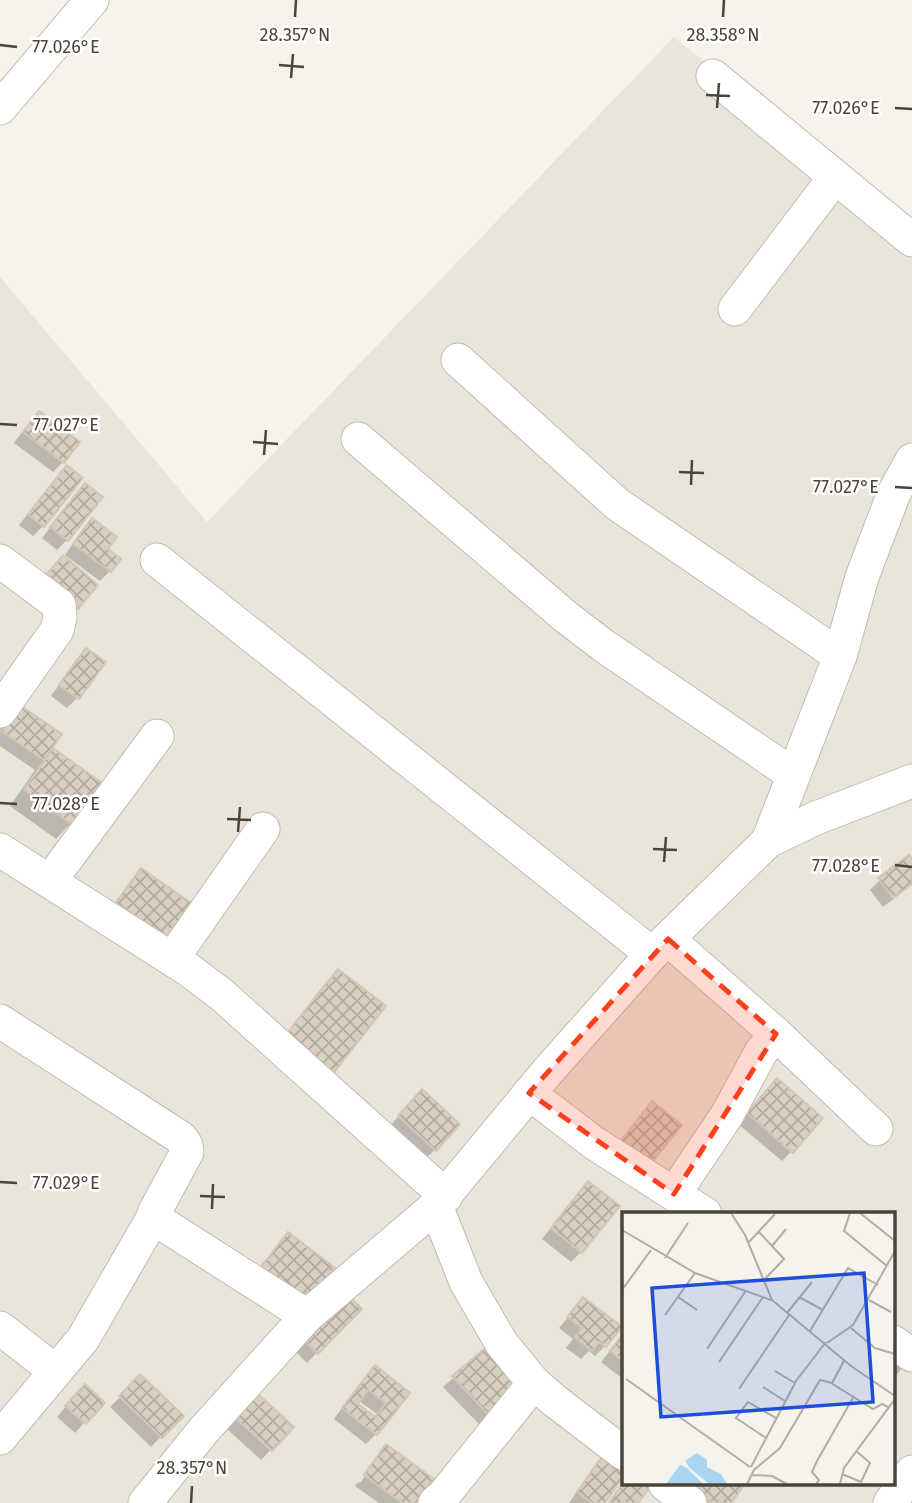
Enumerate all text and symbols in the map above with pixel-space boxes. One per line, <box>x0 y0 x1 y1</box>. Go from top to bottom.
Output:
text: 28.357°N <box>260 24 330 46</box>
text: 28.358°N <box>687 24 759 46</box>
text: 77.026°E <box>32 36 100 58</box>
text: 77.026°E <box>812 97 880 119</box>
text: 77.027°E <box>33 414 99 436</box>
text: 77.027°E <box>813 476 879 498</box>
text: 77.028°E <box>32 793 100 815</box>
text: 77.028°E <box>812 855 880 877</box>
text: 77.029°E <box>32 1172 100 1194</box>
inset map <box>622 1212 894 1486</box>
text: 28.357°N <box>157 1457 227 1479</box>

